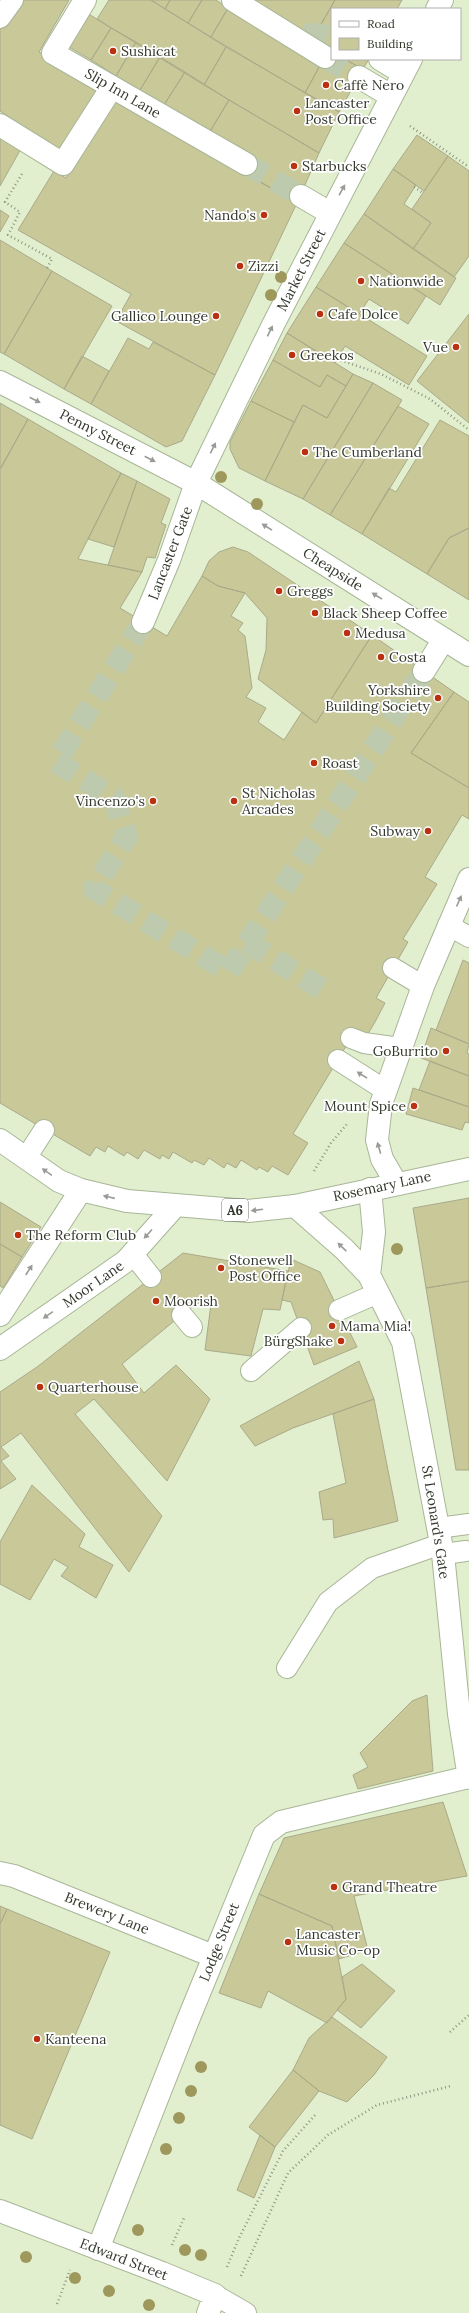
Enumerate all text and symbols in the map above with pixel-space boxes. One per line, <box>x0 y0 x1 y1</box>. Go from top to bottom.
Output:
legend <box>331 8 461 60</box>
text: Road <box>367 16 395 31</box>
text: Building <box>367 36 413 51</box>
place label: Sushicat <box>121 42 177 60</box>
marker: Sushicat <box>108 46 118 56</box>
street label: Slip Inn Lane <box>82 64 165 122</box>
place label: Caffè Nero <box>334 76 404 94</box>
marker: Caffè Nero <box>321 80 331 90</box>
place label: Lancaster Post Office <box>305 94 377 128</box>
marker: Lancaster Post Office <box>292 106 302 116</box>
place label: Starbucks <box>302 157 366 175</box>
marker: Starbucks <box>289 161 299 171</box>
one-way arrow <box>339 184 345 196</box>
place label: Nando's <box>204 206 256 224</box>
marker: Nando's <box>259 210 269 220</box>
street label: Market Street <box>273 225 330 314</box>
place label: Zizzi <box>248 257 279 275</box>
marker: Zizzi <box>235 261 245 271</box>
place label: Nationwide <box>369 272 444 290</box>
marker: Nationwide <box>356 276 366 286</box>
place label: Cafe Dolce <box>328 305 399 323</box>
place label: Gallico Lounge <box>111 307 208 325</box>
marker: Cafe Dolce <box>315 309 325 319</box>
marker: Gallico Lounge <box>211 311 221 321</box>
one-way arrow <box>267 325 273 337</box>
place label: Vue <box>422 338 448 356</box>
marker: Vue <box>451 342 461 352</box>
place label: Greekos <box>300 346 354 364</box>
marker: Greekos <box>287 350 297 360</box>
one-way arrow <box>29 397 40 403</box>
street label: Penny Street <box>57 405 140 459</box>
one-way arrow <box>210 442 216 453</box>
place label: The Cumberland <box>313 443 422 461</box>
marker: The Cumberland <box>300 447 310 457</box>
one-way arrow <box>145 456 156 463</box>
street label: Lancaster Gate <box>144 503 196 602</box>
one-way arrow <box>261 524 273 531</box>
street label: Cheapside <box>300 543 367 595</box>
place label: Greggs <box>287 582 333 600</box>
marker: Greggs <box>274 586 284 596</box>
one-way arrow <box>371 593 383 600</box>
place label: Black Sheep Coffee <box>323 604 448 622</box>
marker: Black Sheep Coffee <box>310 608 320 618</box>
place label: Medusa <box>355 624 406 642</box>
marker: Medusa <box>342 628 352 638</box>
place label: Costa <box>389 648 426 666</box>
marker: Costa <box>376 652 386 662</box>
place label: Yorkshire Building Society <box>325 681 431 715</box>
marker: Yorkshire Building Society <box>433 693 443 703</box>
place label: Roast <box>322 754 359 772</box>
marker: Roast <box>309 758 319 768</box>
place label: St Nicholas Arcades <box>241 784 315 818</box>
place label: Vincenzo's <box>75 792 145 810</box>
marker: Vincenzo's <box>148 796 158 806</box>
marker: St Nicholas Arcades <box>229 796 239 806</box>
place label: Subway <box>370 822 421 840</box>
marker: Subway <box>423 826 433 836</box>
one-way arrow <box>456 895 462 906</box>
place label: GoBurrito <box>373 1042 438 1060</box>
marker: GoBurrito <box>441 1046 451 1056</box>
one-way arrow <box>357 1071 367 1079</box>
place label: Mount Spice <box>324 1097 406 1115</box>
marker: Mount Spice <box>409 1101 419 1111</box>
one-way arrow <box>376 1142 382 1154</box>
street label: Rosemary Lane <box>331 1167 433 1205</box>
one-way arrow <box>42 1168 52 1176</box>
one-way arrow <box>103 1193 115 1199</box>
road number: A6 <box>222 1199 248 1221</box>
one-way arrow <box>251 1207 263 1213</box>
place label: The Reform Club <box>26 1226 136 1244</box>
one-way arrow <box>144 1229 153 1240</box>
marker: The Reform Club <box>13 1230 23 1240</box>
one-way arrow <box>337 1242 347 1252</box>
place label: Stonewell Post Office <box>229 1251 301 1285</box>
street label: Moor Lane <box>59 1256 127 1312</box>
marker: Stonewell Post Office <box>216 1263 226 1273</box>
one-way arrow <box>25 1265 33 1276</box>
place label: Moorish <box>164 1292 218 1310</box>
marker: Moorish <box>151 1296 161 1306</box>
one-way arrow <box>43 1311 53 1319</box>
place label: Mama Mia! <box>340 1317 411 1335</box>
marker: Mama Mia! <box>327 1321 337 1331</box>
place label: BürgShake <box>264 1332 333 1350</box>
marker: BürgShake <box>336 1336 346 1346</box>
place label: Quarterhouse <box>48 1378 139 1396</box>
marker: Quarterhouse <box>35 1382 45 1392</box>
street label: St Leonard's Gate <box>418 1464 454 1580</box>
place label: Grand Theatre <box>342 1878 438 1896</box>
marker: Grand Theatre <box>329 1882 339 1892</box>
street label: Brewery Lane <box>62 1888 152 1938</box>
street label: Lodge Street <box>195 1899 243 1984</box>
place label: Lancaster Music Co-op <box>296 1925 380 1959</box>
marker: Lancaster Music Co-op <box>283 1937 293 1947</box>
place label: Kanteena <box>45 2030 106 2048</box>
marker: Kanteena <box>32 2034 42 2044</box>
street label: Edward Street <box>77 2234 171 2284</box>

